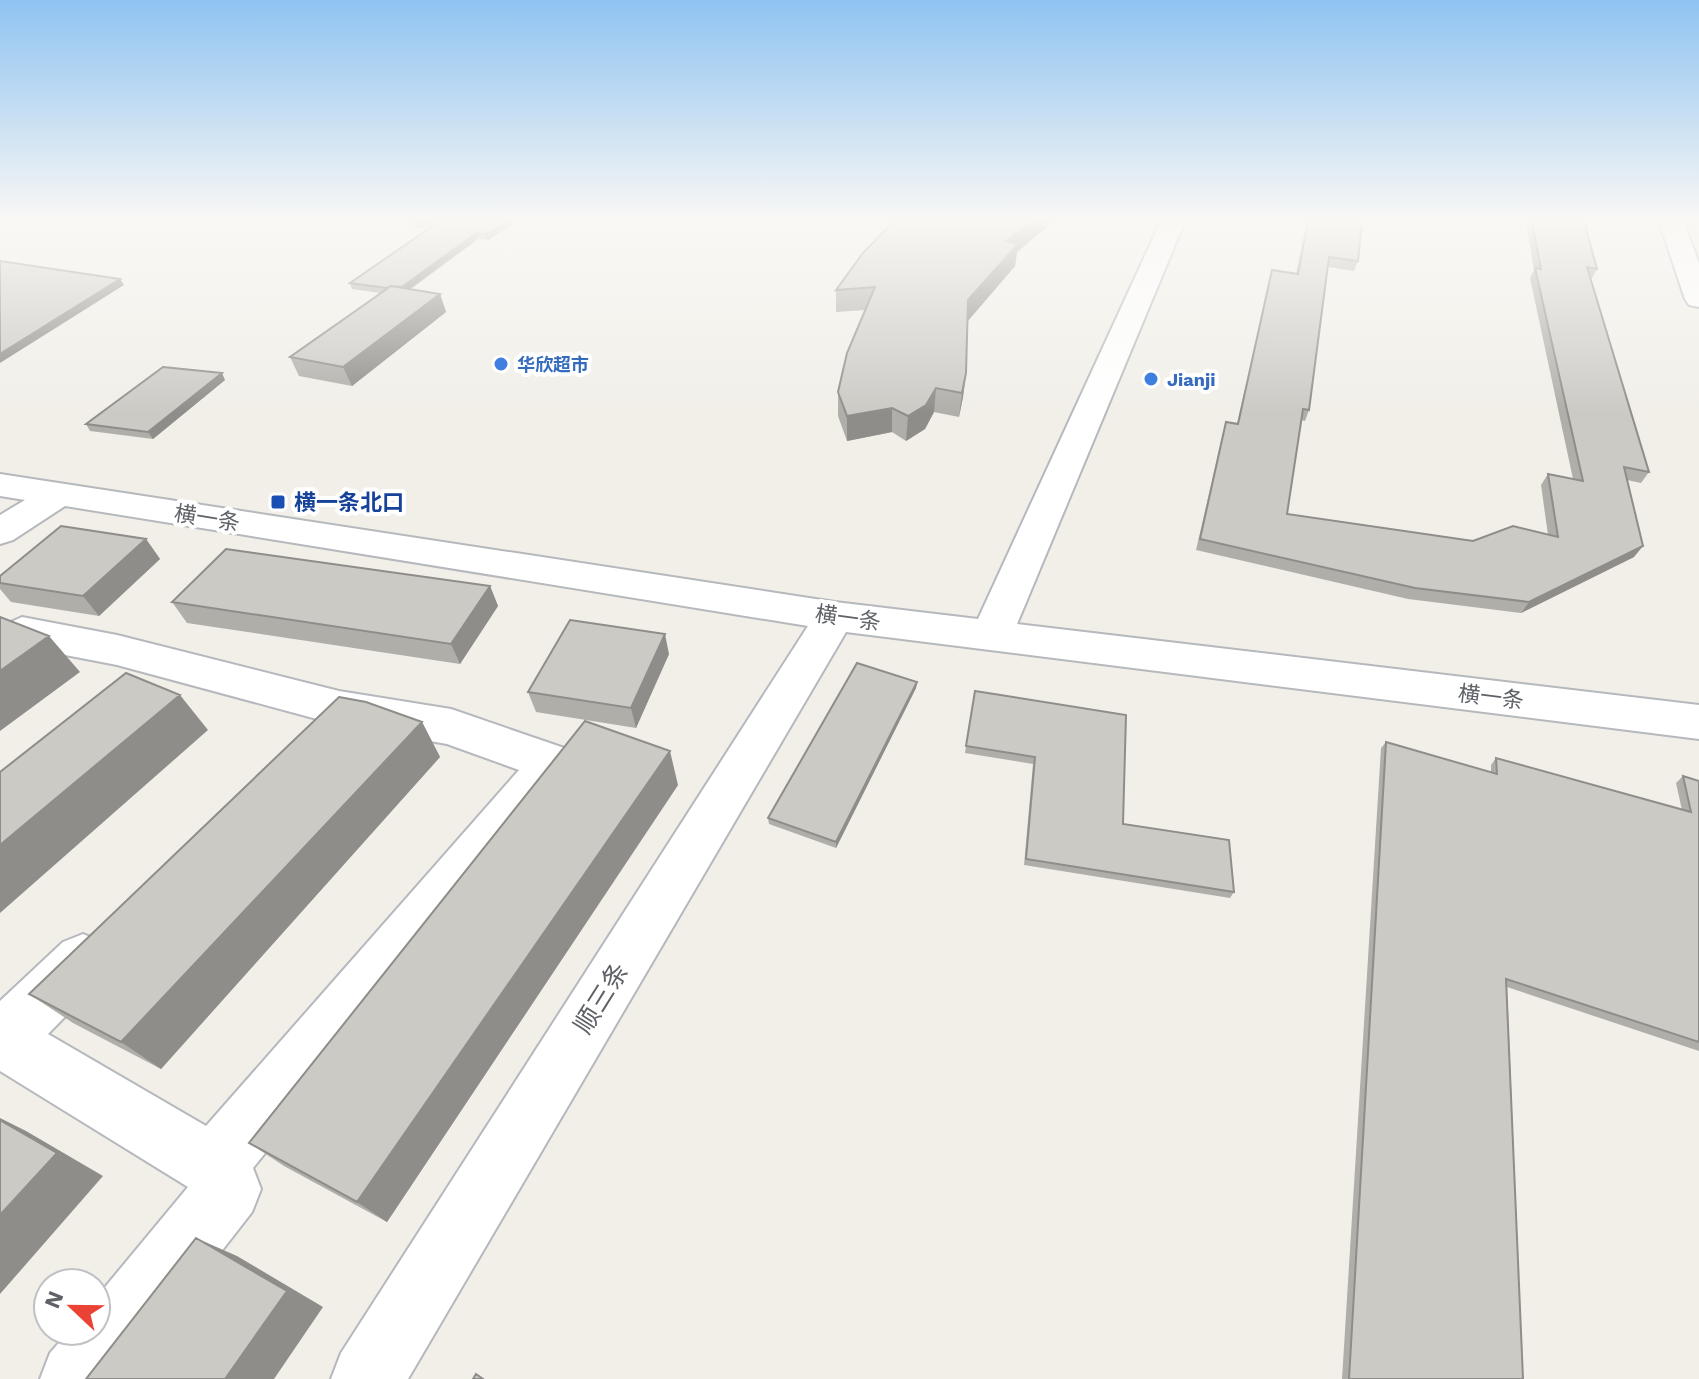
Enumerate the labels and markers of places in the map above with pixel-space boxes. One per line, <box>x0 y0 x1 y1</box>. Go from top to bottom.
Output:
place label: 华欣超市 <box>517 354 589 375</box>
marker: 华欣超市 <box>492 355 510 373</box>
place label: Jianji <box>1167 369 1215 390</box>
marker: Jianji <box>1142 370 1160 388</box>
place label: 横一条北口 <box>294 490 404 515</box>
marker: 横一条北口 <box>269 493 287 511</box>

